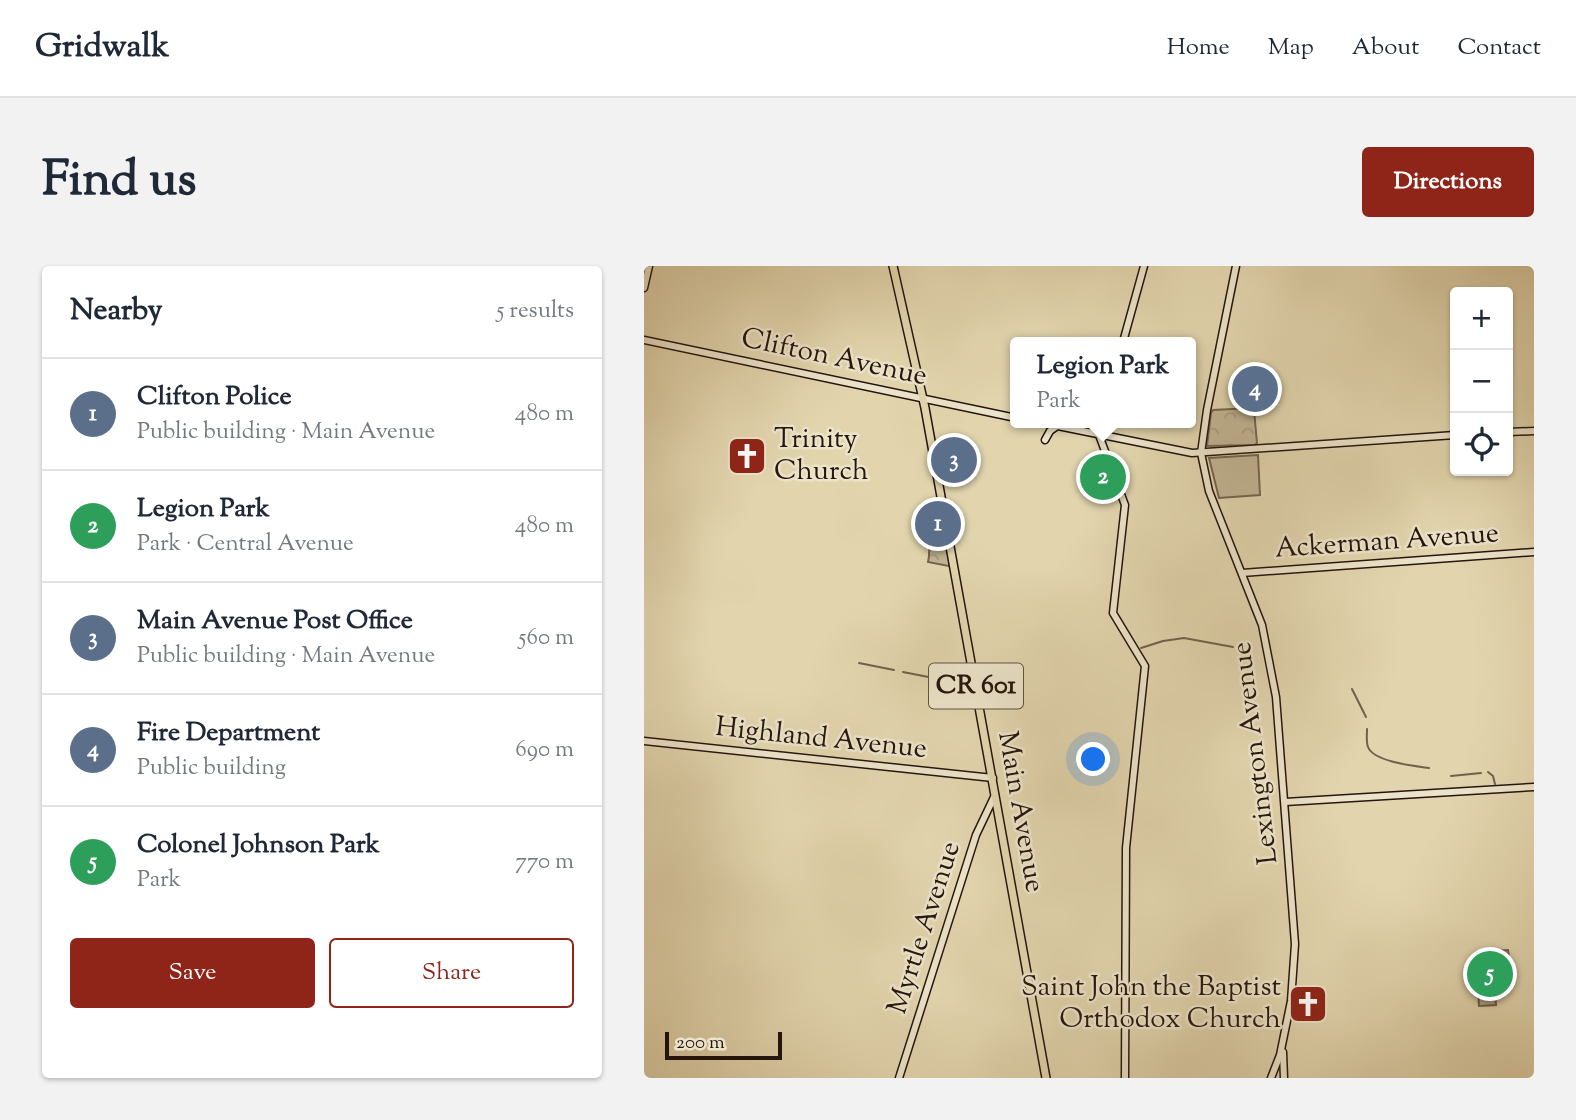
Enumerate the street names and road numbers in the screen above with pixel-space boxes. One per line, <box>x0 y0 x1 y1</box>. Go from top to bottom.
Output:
street label: Clifton Avenue <box>737 319 931 397</box>
street label: Ackerman Avenue <box>1274 514 1500 570</box>
street label: Lexington Avenue <box>1223 639 1289 867</box>
road number: CR 601 <box>929 664 1023 708</box>
street label: Highland Avenue <box>713 708 929 770</box>
street label: Main Avenue <box>986 728 1054 896</box>
street label: Myrtle Avenue <box>878 836 972 1020</box>

